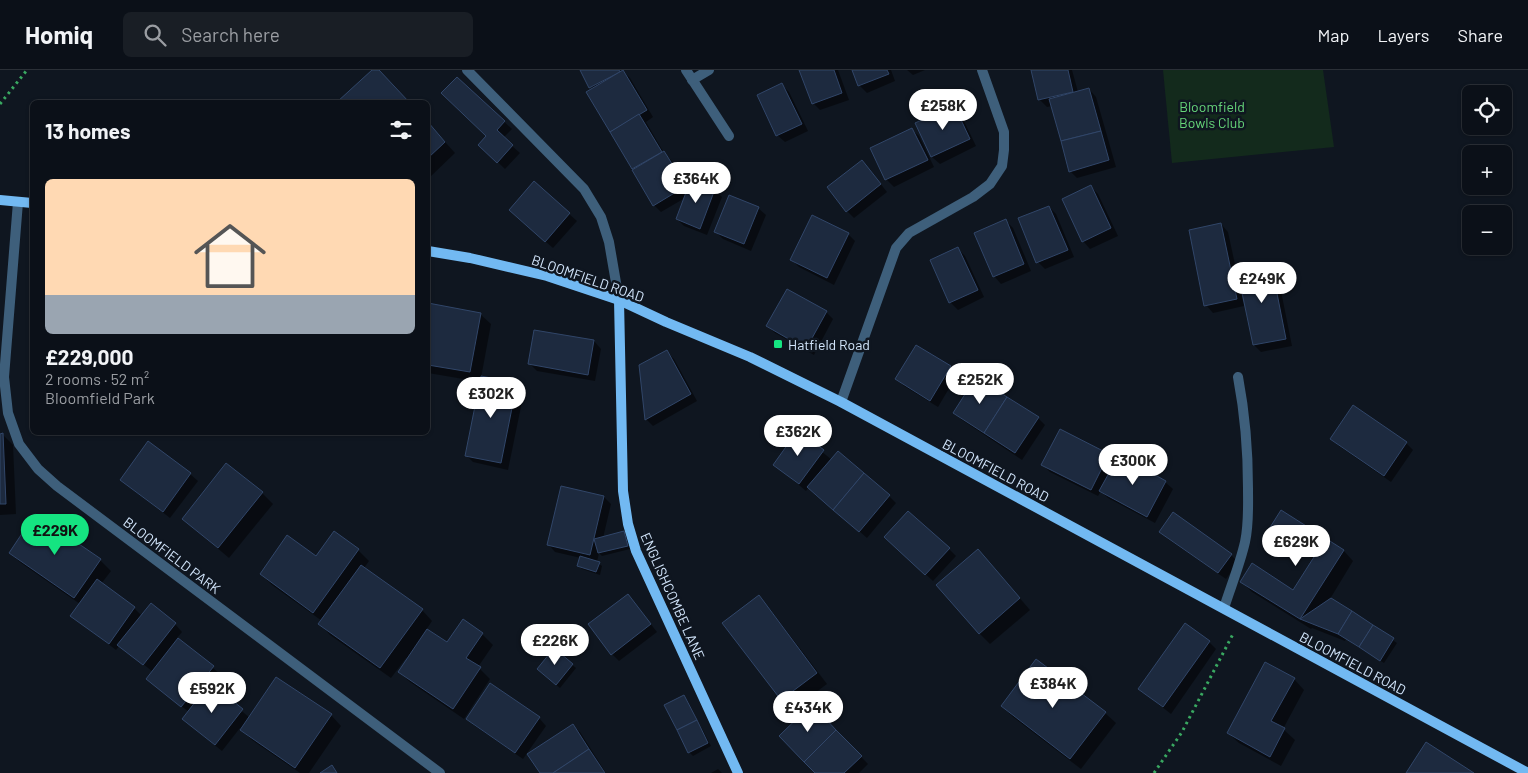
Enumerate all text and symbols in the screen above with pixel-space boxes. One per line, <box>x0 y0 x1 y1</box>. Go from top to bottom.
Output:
search box <box>123 12 473 57</box>
text: Homiq <box>25 20 93 49</box>
icon: search <box>141 21 169 49</box>
text: Search here <box>181 23 280 46</box>
text: Map <box>1317 24 1349 46</box>
text: Layers <box>1377 24 1430 46</box>
text: Share <box>1458 24 1503 46</box>
map controls <box>1462 85 1512 255</box>
button: locate <box>1462 85 1512 135</box>
pin: £258K <box>908 88 978 131</box>
text: £258K <box>920 95 966 114</box>
park label: Bloomfield Bowls Club <box>1179 98 1245 131</box>
icon: filters <box>387 116 415 144</box>
text: 13 homes <box>45 118 130 143</box>
button: + <box>1462 145 1512 195</box>
pin: £364K <box>661 162 731 204</box>
text: £364K <box>673 168 719 187</box>
button: − <box>1462 205 1512 255</box>
icon: home <box>185 211 275 301</box>
street label: BLOOMFIELD ROAD <box>529 251 647 305</box>
pin: £249K <box>1227 262 1297 304</box>
text: £249K <box>1239 268 1285 287</box>
place label: Hatfield Road <box>788 336 870 353</box>
marker: Hatfield Road <box>772 338 784 350</box>
text: £229,000 <box>45 344 133 369</box>
pin: £252K <box>945 362 1015 405</box>
text: 2 rooms · 52 m² <box>45 369 149 388</box>
text: £252K <box>957 369 1003 388</box>
pin: £302K <box>456 376 526 419</box>
text: £302K <box>468 383 514 402</box>
text: Bloomfield Park <box>45 388 155 407</box>
pin: £362K <box>763 414 833 457</box>
text: £362K <box>775 421 821 440</box>
street label: BLOOMFIELD ROAD <box>940 435 1052 505</box>
pin: £300K <box>1098 444 1168 486</box>
text: £300K <box>1110 450 1156 469</box>
street label: BLOOMFIELD PARK <box>120 513 224 597</box>
pin: £229K <box>20 514 90 556</box>
text: £229K <box>32 520 78 539</box>
pin: £629K <box>1261 524 1331 567</box>
street label: ENGLISHCOMBE LANE <box>637 530 709 662</box>
text: £629K <box>1273 531 1319 550</box>
pin: £226K <box>520 624 590 666</box>
street label: BLOOMFIELD ROAD <box>1297 628 1409 698</box>
text: £226K <box>532 630 578 649</box>
pin: £384K <box>1018 666 1088 709</box>
pin: £592K <box>177 672 247 714</box>
text: £384K <box>1030 673 1076 692</box>
text: £592K <box>189 678 235 697</box>
pin: £434K <box>773 690 843 733</box>
text: £434K <box>784 697 832 716</box>

